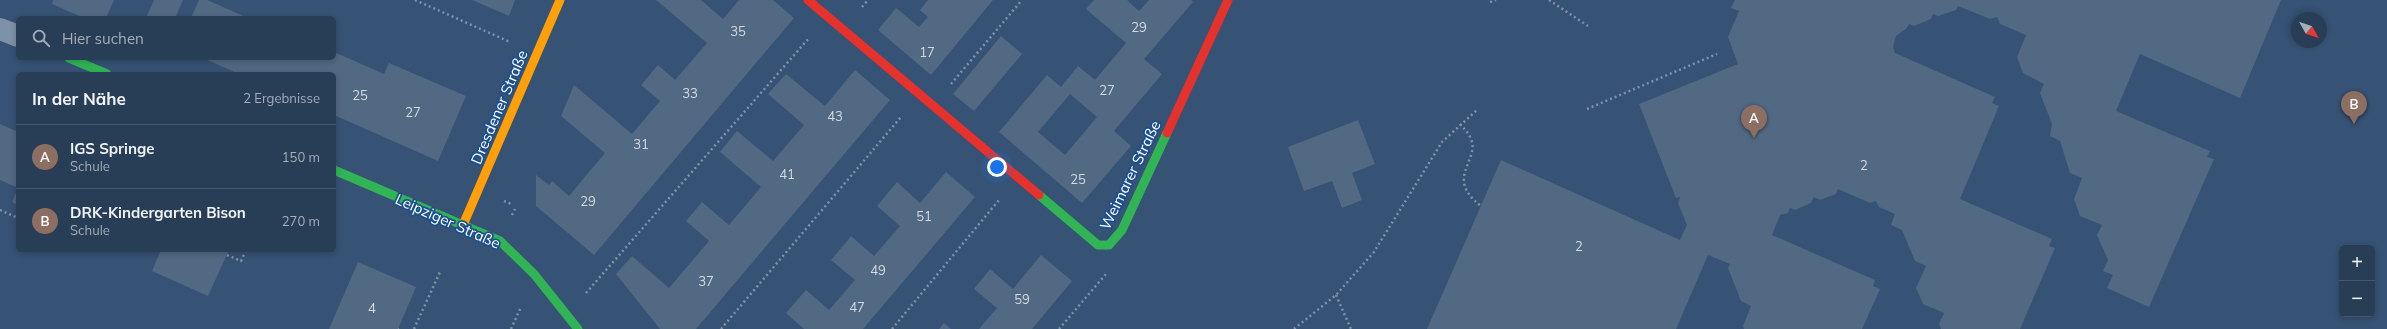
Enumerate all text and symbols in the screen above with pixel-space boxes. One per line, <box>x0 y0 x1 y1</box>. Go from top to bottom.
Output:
north arrow <box>2291 12 2327 48</box>
search box <box>16 16 336 60</box>
house number: 29 <box>1131 19 1147 35</box>
house number: 35 <box>730 23 746 39</box>
icon: search <box>30 27 52 49</box>
text: Hier suchen <box>62 29 144 48</box>
house number: 17 <box>919 44 935 60</box>
street label: Dresdener Straße <box>466 47 532 167</box>
house number: 27 <box>1099 82 1115 98</box>
house number: 33 <box>682 85 698 101</box>
house number: 25 <box>352 87 368 103</box>
text: In der Nähe <box>32 88 126 109</box>
text: 2 Ergebnisse <box>243 90 320 106</box>
pin: B <box>2341 91 2367 124</box>
house number: 27 <box>405 104 421 120</box>
pin: A <box>1741 105 1767 138</box>
house number: 43 <box>827 108 843 124</box>
street label: Weimarer Straße <box>1095 117 1165 233</box>
house number: 31 <box>633 136 649 152</box>
text: IGS Springe <box>70 139 155 158</box>
text: A <box>40 149 50 165</box>
text: 150 m <box>282 149 320 165</box>
your location <box>987 157 1007 177</box>
house number: 2 <box>1860 157 1868 173</box>
text: Schule <box>70 158 110 174</box>
house number: 41 <box>779 166 795 182</box>
house number: 25 <box>1070 171 1086 187</box>
street label: Leipziger Straße <box>392 189 504 253</box>
house number: 29 <box>580 193 596 209</box>
text: DRK-Kindergarten Bison <box>70 203 246 222</box>
house number: 51 <box>916 208 932 224</box>
text: B <box>41 213 49 229</box>
text: 270 m <box>282 213 320 229</box>
text: Schule <box>70 222 110 238</box>
house number: 2 <box>1575 238 1583 254</box>
map controls <box>2339 245 2375 317</box>
button: + <box>2339 245 2375 281</box>
house number: 49 <box>870 262 886 278</box>
house number: 37 <box>698 273 714 289</box>
button: − <box>2339 281 2375 317</box>
house number: 59 <box>1014 291 1030 307</box>
house number: 47 <box>849 299 865 315</box>
house number: 4 <box>368 300 376 316</box>

